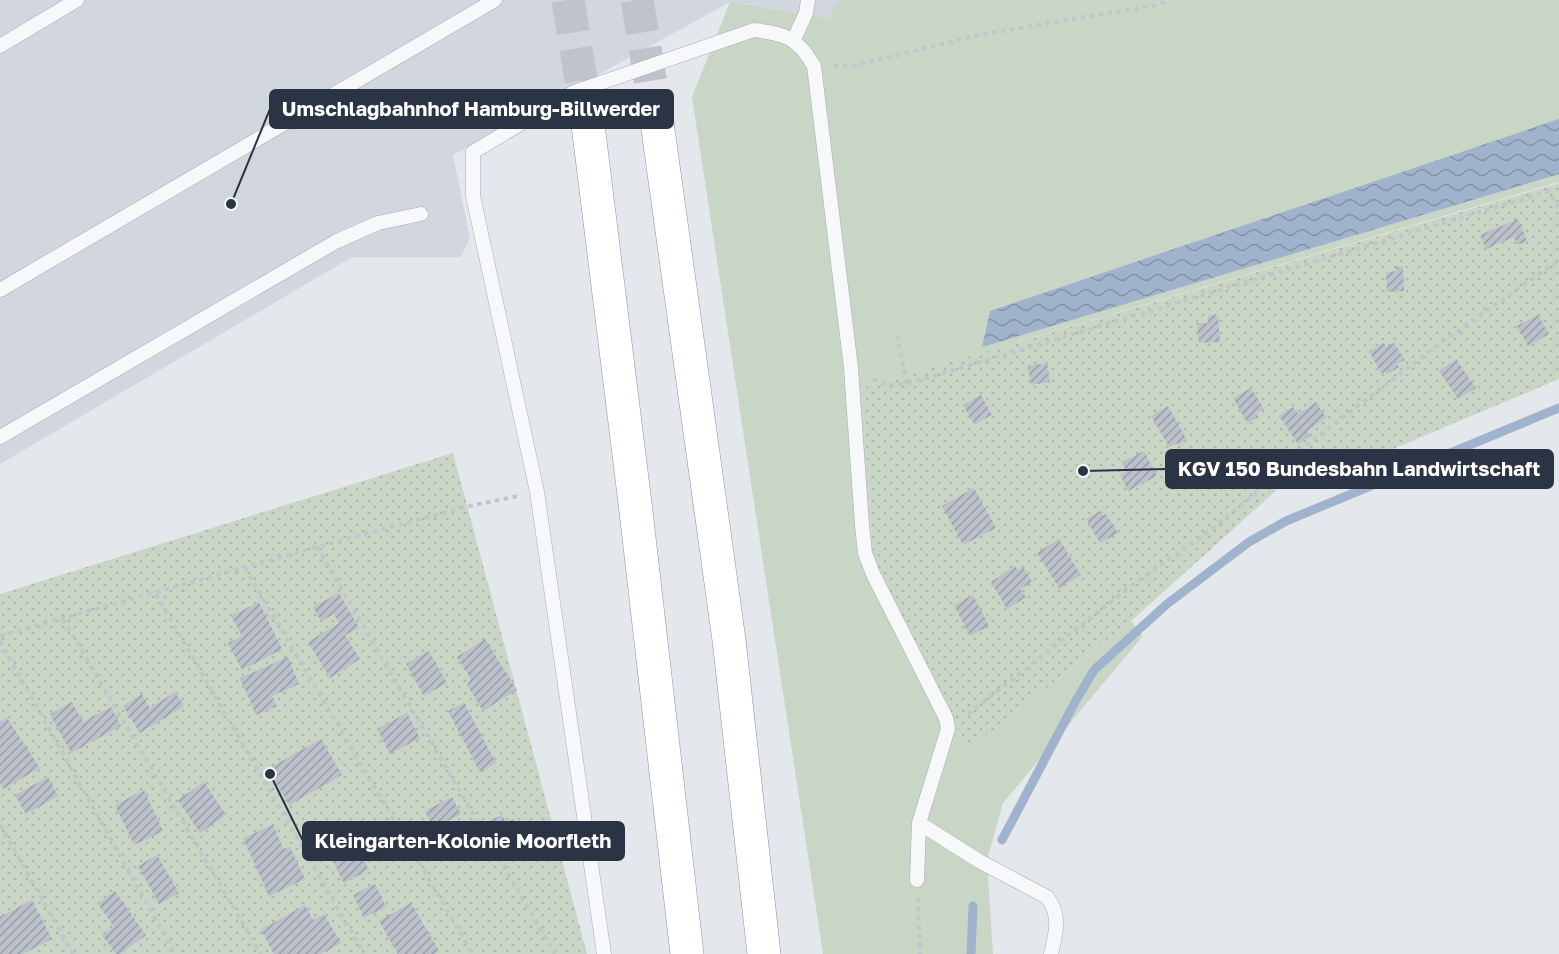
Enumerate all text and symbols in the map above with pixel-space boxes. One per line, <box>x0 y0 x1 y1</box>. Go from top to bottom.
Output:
callout: Umschlagbahnhof Hamburg-Billwerder <box>270 90 673 128</box>
text: Umschlagbahnhof Hamburg-Billwerder <box>282 96 660 120</box>
callout: KGV 150 Bundesbahn Landwirtschaft <box>1166 450 1553 488</box>
text: KGV 150 Bundesbahn Landwirtschaft <box>1178 456 1540 480</box>
callout: Kleingarten-Kolonie Moorfleth <box>303 822 624 860</box>
text: Kleingarten-Kolonie Moorfleth <box>315 828 611 852</box>

